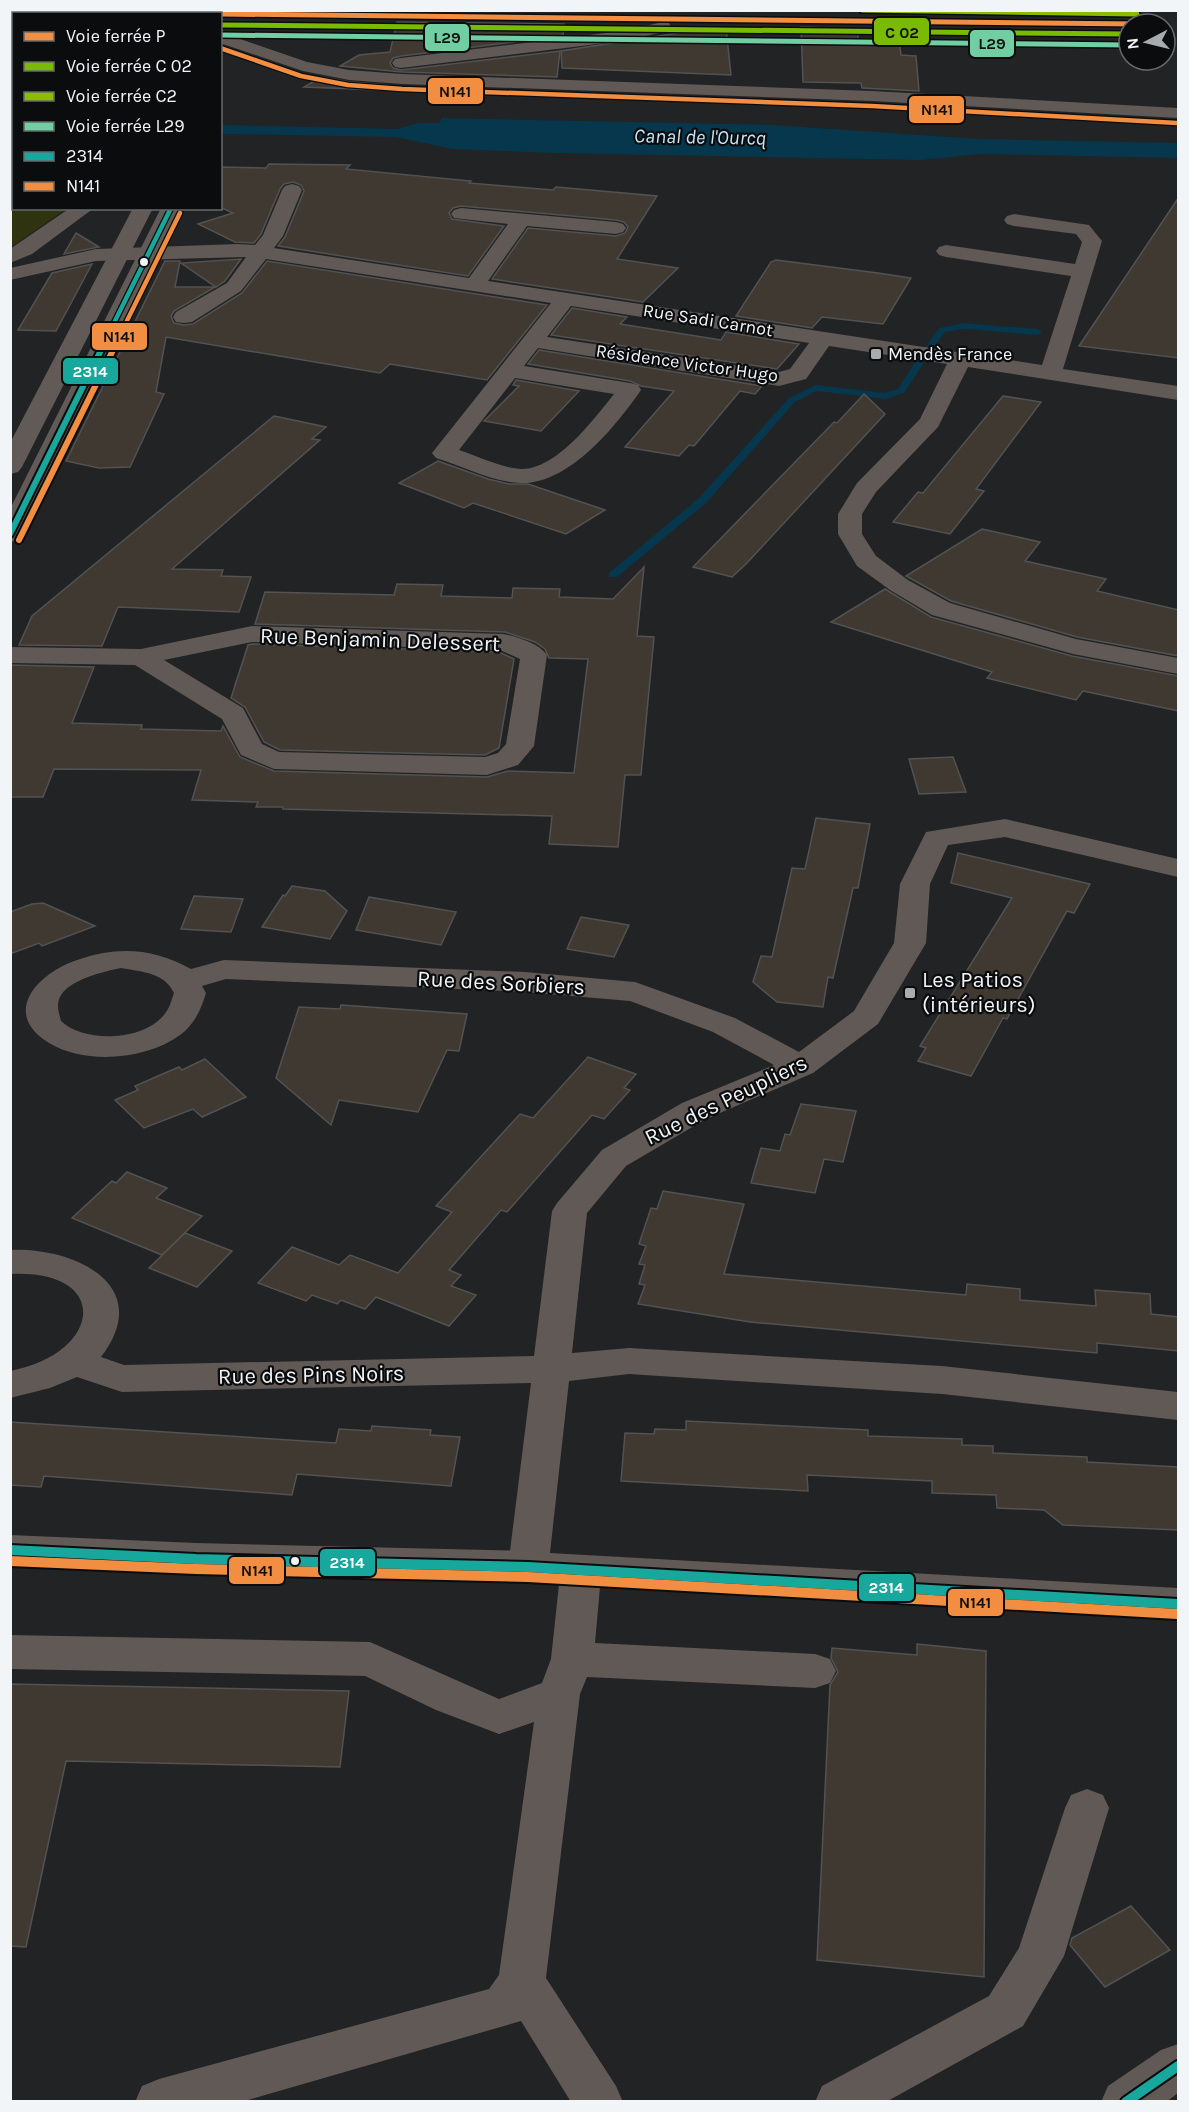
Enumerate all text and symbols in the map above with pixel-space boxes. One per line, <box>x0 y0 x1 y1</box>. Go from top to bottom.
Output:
legend <box>12 12 222 210</box>
north arrow <box>1117 12 1177 72</box>
line badge: C 02 <box>873 17 930 46</box>
line badge: L29 <box>424 23 470 52</box>
text: C 02 <box>885 23 919 42</box>
text: Voie ferrée P <box>66 25 165 47</box>
text: L29 <box>433 28 461 47</box>
line badge: L29 <box>969 29 1015 58</box>
text: L29 <box>978 34 1006 53</box>
text: N <box>1122 37 1143 51</box>
text: Voie ferrée C 02 <box>66 55 192 77</box>
line badge: N141 <box>427 77 484 105</box>
text: N141 <box>439 82 471 101</box>
text: Voie ferrée C2 <box>66 85 177 107</box>
line badge: N141 <box>908 95 965 124</box>
text: N141 <box>921 100 953 119</box>
text: Voie ferrée L29 <box>66 115 185 137</box>
water label: Canal de l'Ourcq <box>634 124 766 150</box>
text: 2314 <box>66 145 103 167</box>
text: N141 <box>66 175 100 197</box>
unlabelled marker <box>138 256 150 268</box>
street label: Rue Sadi Carnot <box>641 299 775 341</box>
line badge: N141 <box>91 322 148 351</box>
text: N141 <box>103 327 135 346</box>
street label: Résidence Victor Hugo <box>594 339 780 387</box>
place label: Mendès France <box>888 343 1012 365</box>
marker: Mendès France <box>869 347 883 361</box>
line badge: 2314 <box>62 357 119 385</box>
text: 2314 <box>73 362 108 381</box>
street label: Rue Benjamin Delessert <box>260 623 500 657</box>
street label: Rue des Sorbiers <box>416 966 586 1000</box>
place label: Les Patios (intérieurs) <box>922 967 1036 1018</box>
marker: Les Patios (intérieurs) <box>903 986 917 1000</box>
street label: Rue des Peupliers <box>640 1049 812 1151</box>
street label: Rue des Pins Noirs <box>218 1360 404 1390</box>
line badge: 2314 <box>319 1548 376 1577</box>
text: 2314 <box>330 1553 365 1572</box>
unlabelled marker <box>289 1555 301 1567</box>
line badge: N141 <box>228 1556 285 1585</box>
text: N141 <box>241 1561 273 1580</box>
line badge: 2314 <box>858 1573 915 1602</box>
text: 2314 <box>869 1578 904 1597</box>
line badge: N141 <box>947 1588 1004 1617</box>
text: N141 <box>959 1593 991 1612</box>

